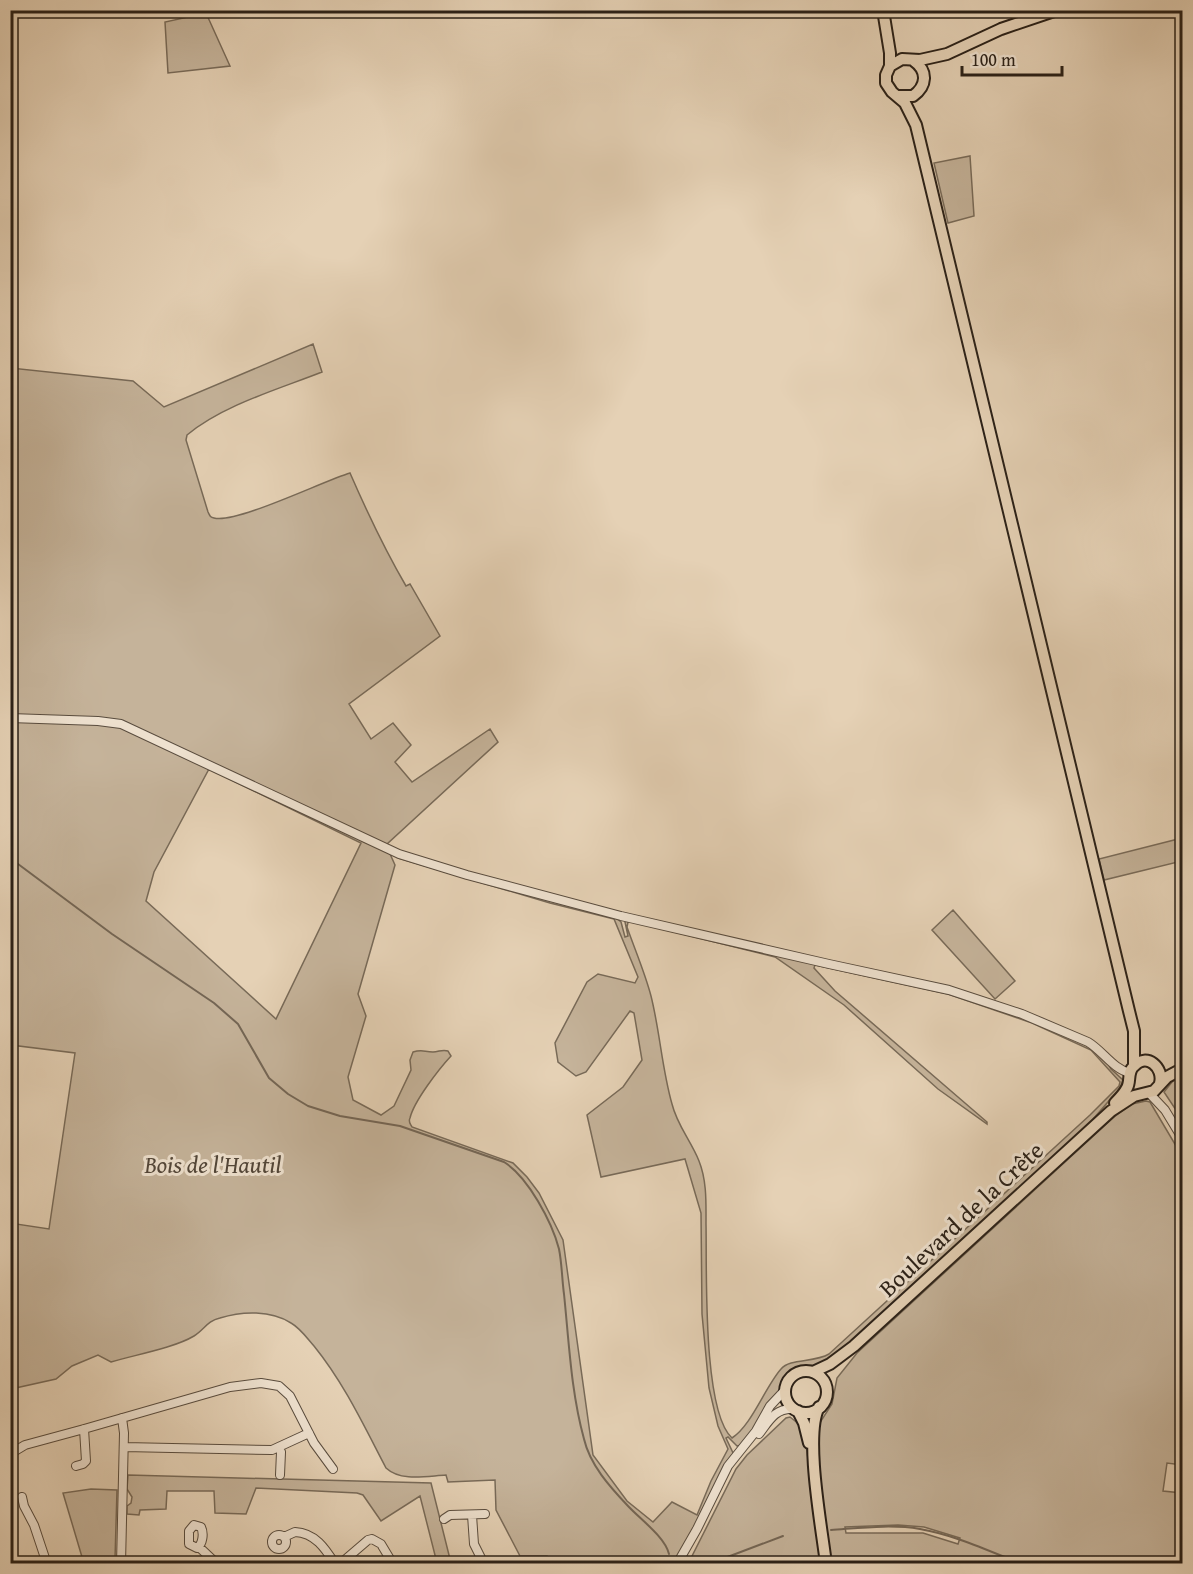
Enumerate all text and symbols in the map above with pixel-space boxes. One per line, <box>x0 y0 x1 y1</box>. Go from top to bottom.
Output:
scale bar <box>962 39 1062 77</box>
text: 100 m <box>971 46 1016 73</box>
street label: Boulevard de la Crête <box>871 1133 1051 1305</box>
park label: Bois de l'Hautil <box>144 1147 282 1182</box>

